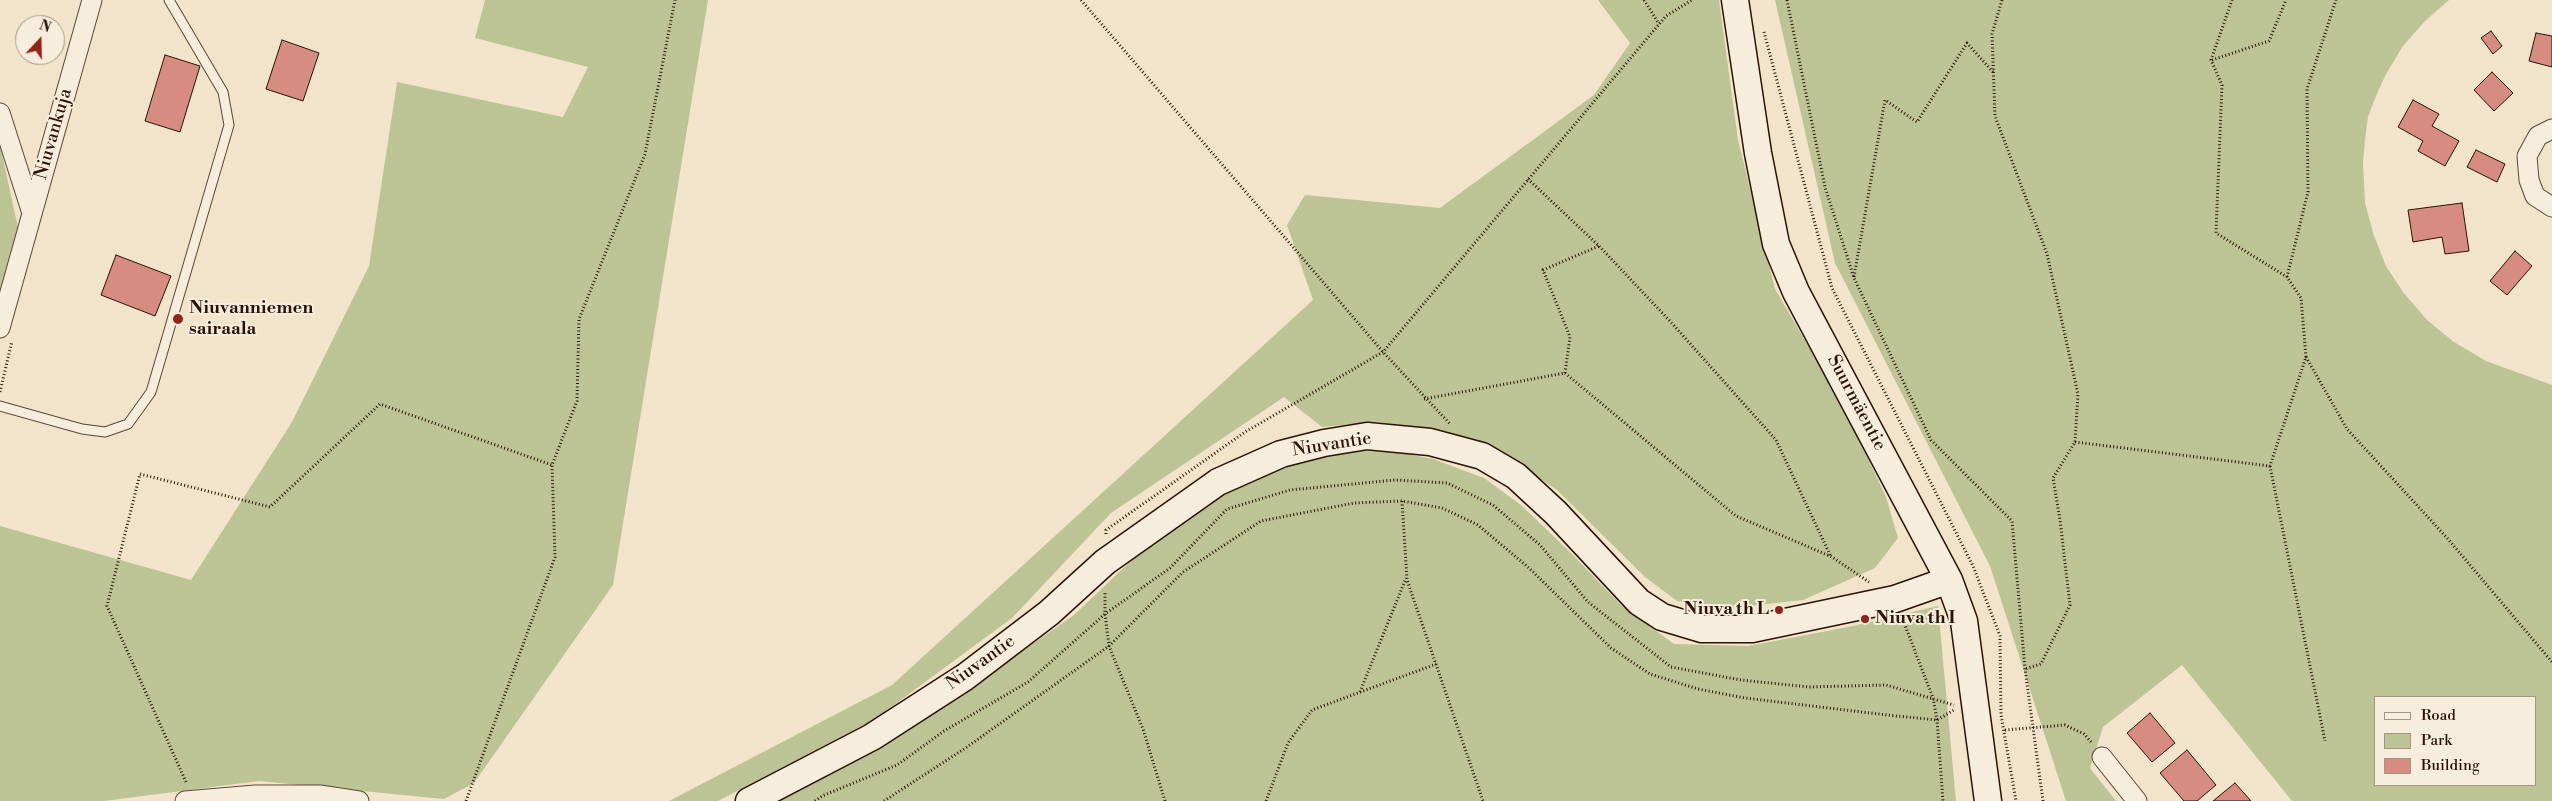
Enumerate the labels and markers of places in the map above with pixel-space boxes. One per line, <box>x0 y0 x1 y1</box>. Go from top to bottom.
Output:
place label: Niuvanniemen sairaala <box>189 298 313 340</box>
marker: Niuvanniemen sairaala <box>171 312 185 326</box>
place label: Niuva th L <box>1683 599 1769 621</box>
marker: Niuva th L <box>1773 604 1785 616</box>
place label: Niuva th I <box>1875 608 1955 630</box>
marker: Niuva th I <box>1859 613 1871 625</box>

